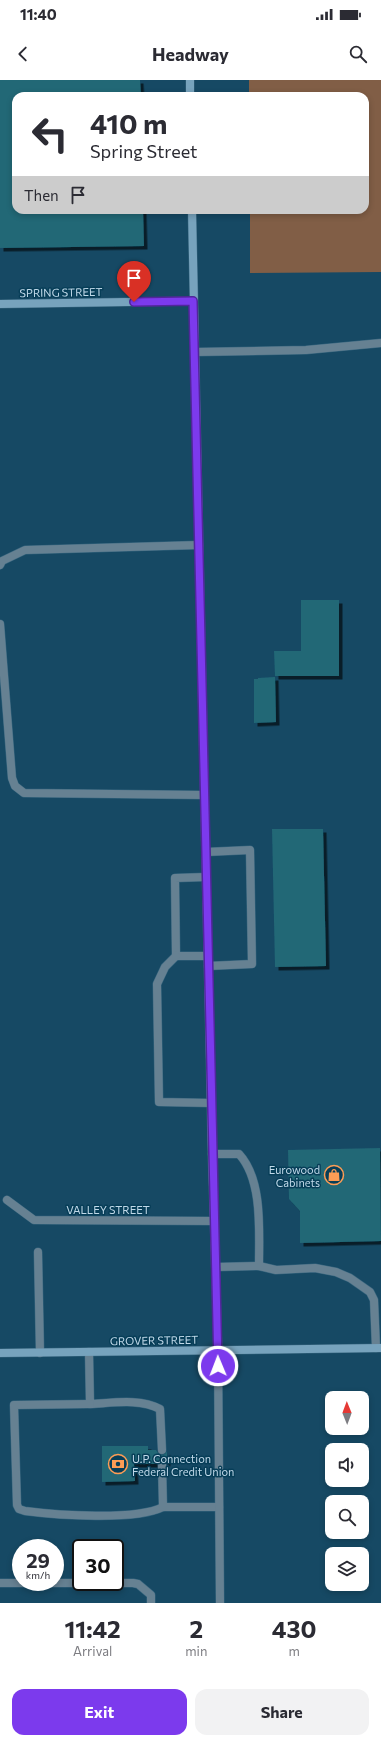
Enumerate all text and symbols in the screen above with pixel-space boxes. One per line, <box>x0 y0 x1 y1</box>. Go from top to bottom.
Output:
text: 11:40 <box>20 5 57 23</box>
icon: back <box>12 43 34 65</box>
text: Headway <box>152 43 229 65</box>
icon: search <box>347 43 369 65</box>
text: 410 m <box>90 106 167 140</box>
icon: left <box>24 108 76 160</box>
text: Spring Street <box>90 140 197 162</box>
icon: arrive <box>67 184 89 206</box>
text: Then <box>24 186 59 204</box>
pin <box>117 261 151 302</box>
icon: arrive <box>123 267 145 289</box>
street label: SPRING STREET <box>19 285 103 299</box>
place label: Eurowood Cabinets <box>269 1163 320 1189</box>
shop icon: Eurowood Cabinets <box>323 1164 345 1186</box>
street label: VALLEY STREET <box>66 1203 150 1216</box>
street label: GROVER STREET <box>110 1333 198 1347</box>
position arrow <box>197 1345 239 1387</box>
north arrow <box>325 1391 369 1435</box>
map controls <box>325 1391 369 1591</box>
button: sound <box>325 1443 369 1487</box>
place label: U.P. Connection Federal Credit Union <box>132 1452 234 1478</box>
bank icon: U.P. Connection Federal Credit Union <box>107 1453 129 1475</box>
button: search <box>325 1495 369 1539</box>
speed limit sign: 30 <box>72 1539 124 1591</box>
button: layers <box>325 1547 369 1591</box>
text: 29 <box>26 1548 50 1572</box>
text: km/h <box>26 1569 50 1581</box>
text: 11:42 <box>64 1614 121 1643</box>
text: 2 <box>189 1614 203 1643</box>
text: 430 <box>272 1614 316 1643</box>
text: Arrival <box>73 1643 112 1659</box>
text: min <box>185 1643 207 1659</box>
text: m <box>288 1643 300 1659</box>
button: Exit <box>12 1689 187 1735</box>
button: Share <box>195 1689 369 1735</box>

